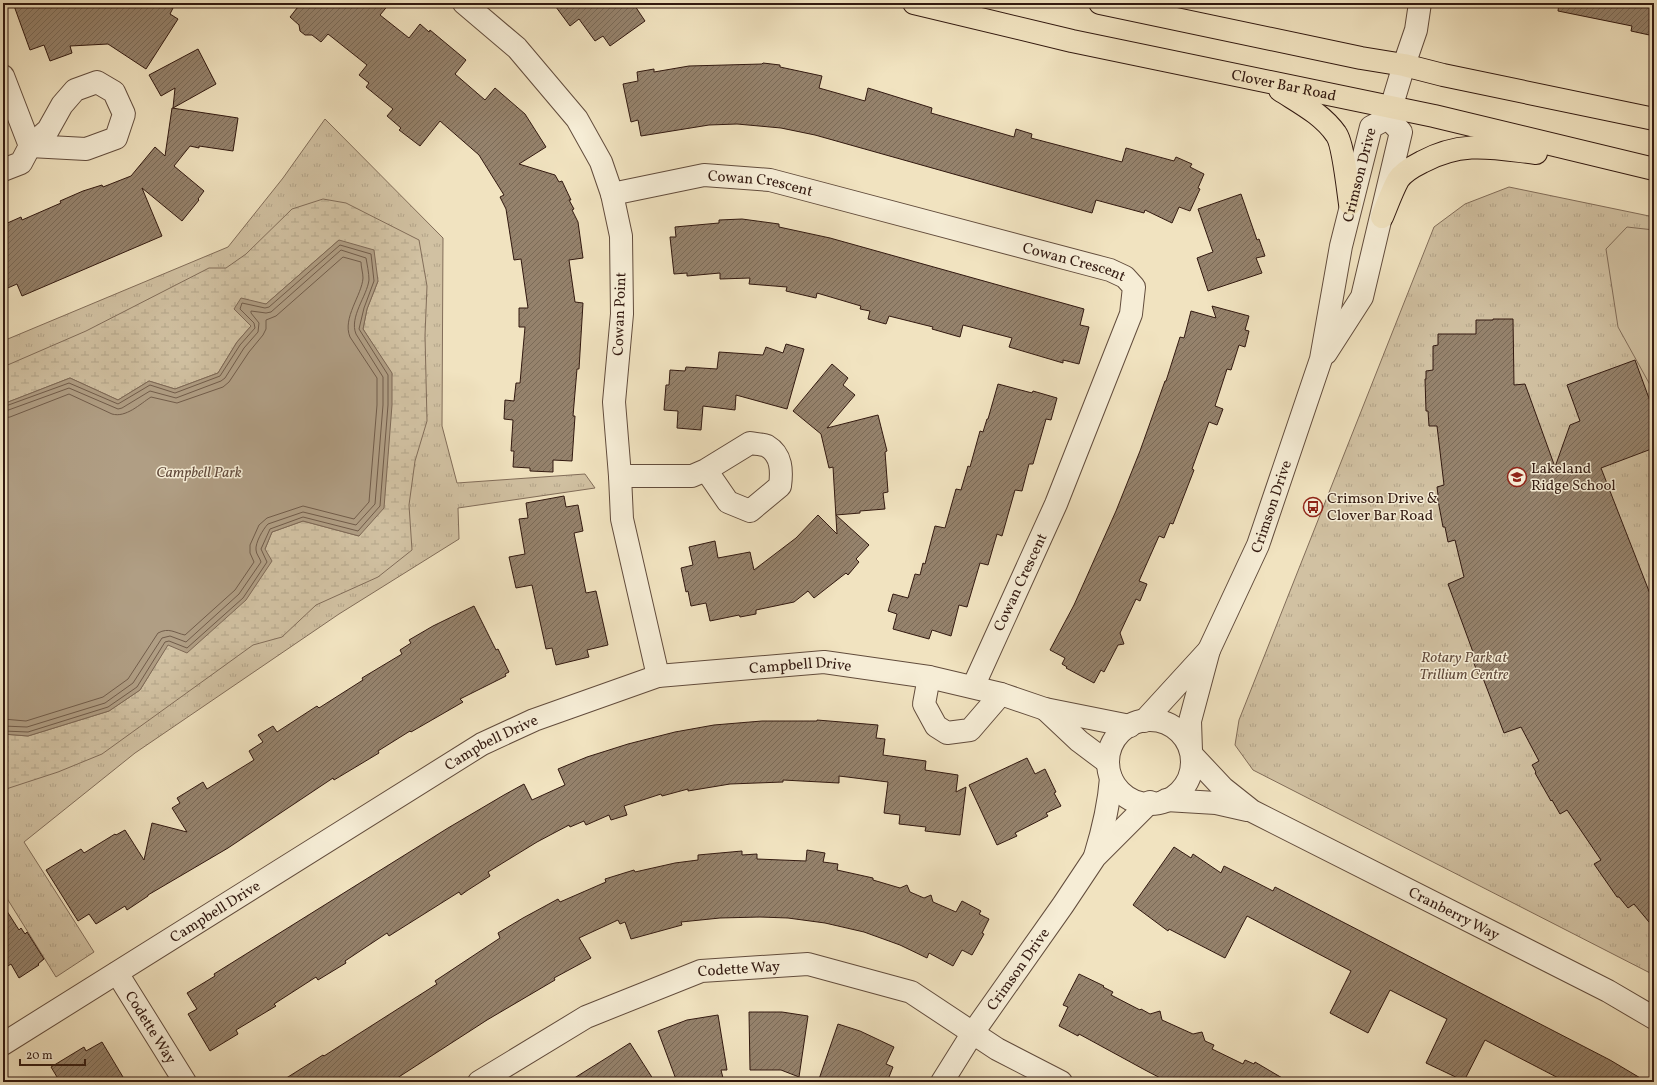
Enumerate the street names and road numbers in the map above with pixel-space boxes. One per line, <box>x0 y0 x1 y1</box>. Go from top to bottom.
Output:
street label: Clover Bar Road <box>1229 65 1338 107</box>
street label: Crimson Drive <box>1338 126 1382 225</box>
street label: Cowan Crescent <box>707 166 815 203</box>
street label: Cowan Crescent <box>1020 238 1129 288</box>
street label: Cowan Point <box>609 272 632 356</box>
street label: Crimson Drive <box>1247 458 1298 557</box>
street label: Cowan Crescent <box>989 530 1053 635</box>
street label: Campbell Drive <box>748 653 853 680</box>
street label: Campbell Drive <box>441 711 542 777</box>
street label: Campbell Drive <box>166 876 265 949</box>
street label: Cranberry Way <box>1404 883 1503 947</box>
street label: Crimson Drive <box>982 924 1056 1016</box>
street label: Codette Way <box>697 957 781 983</box>
street label: Codette Way <box>119 988 180 1069</box>

